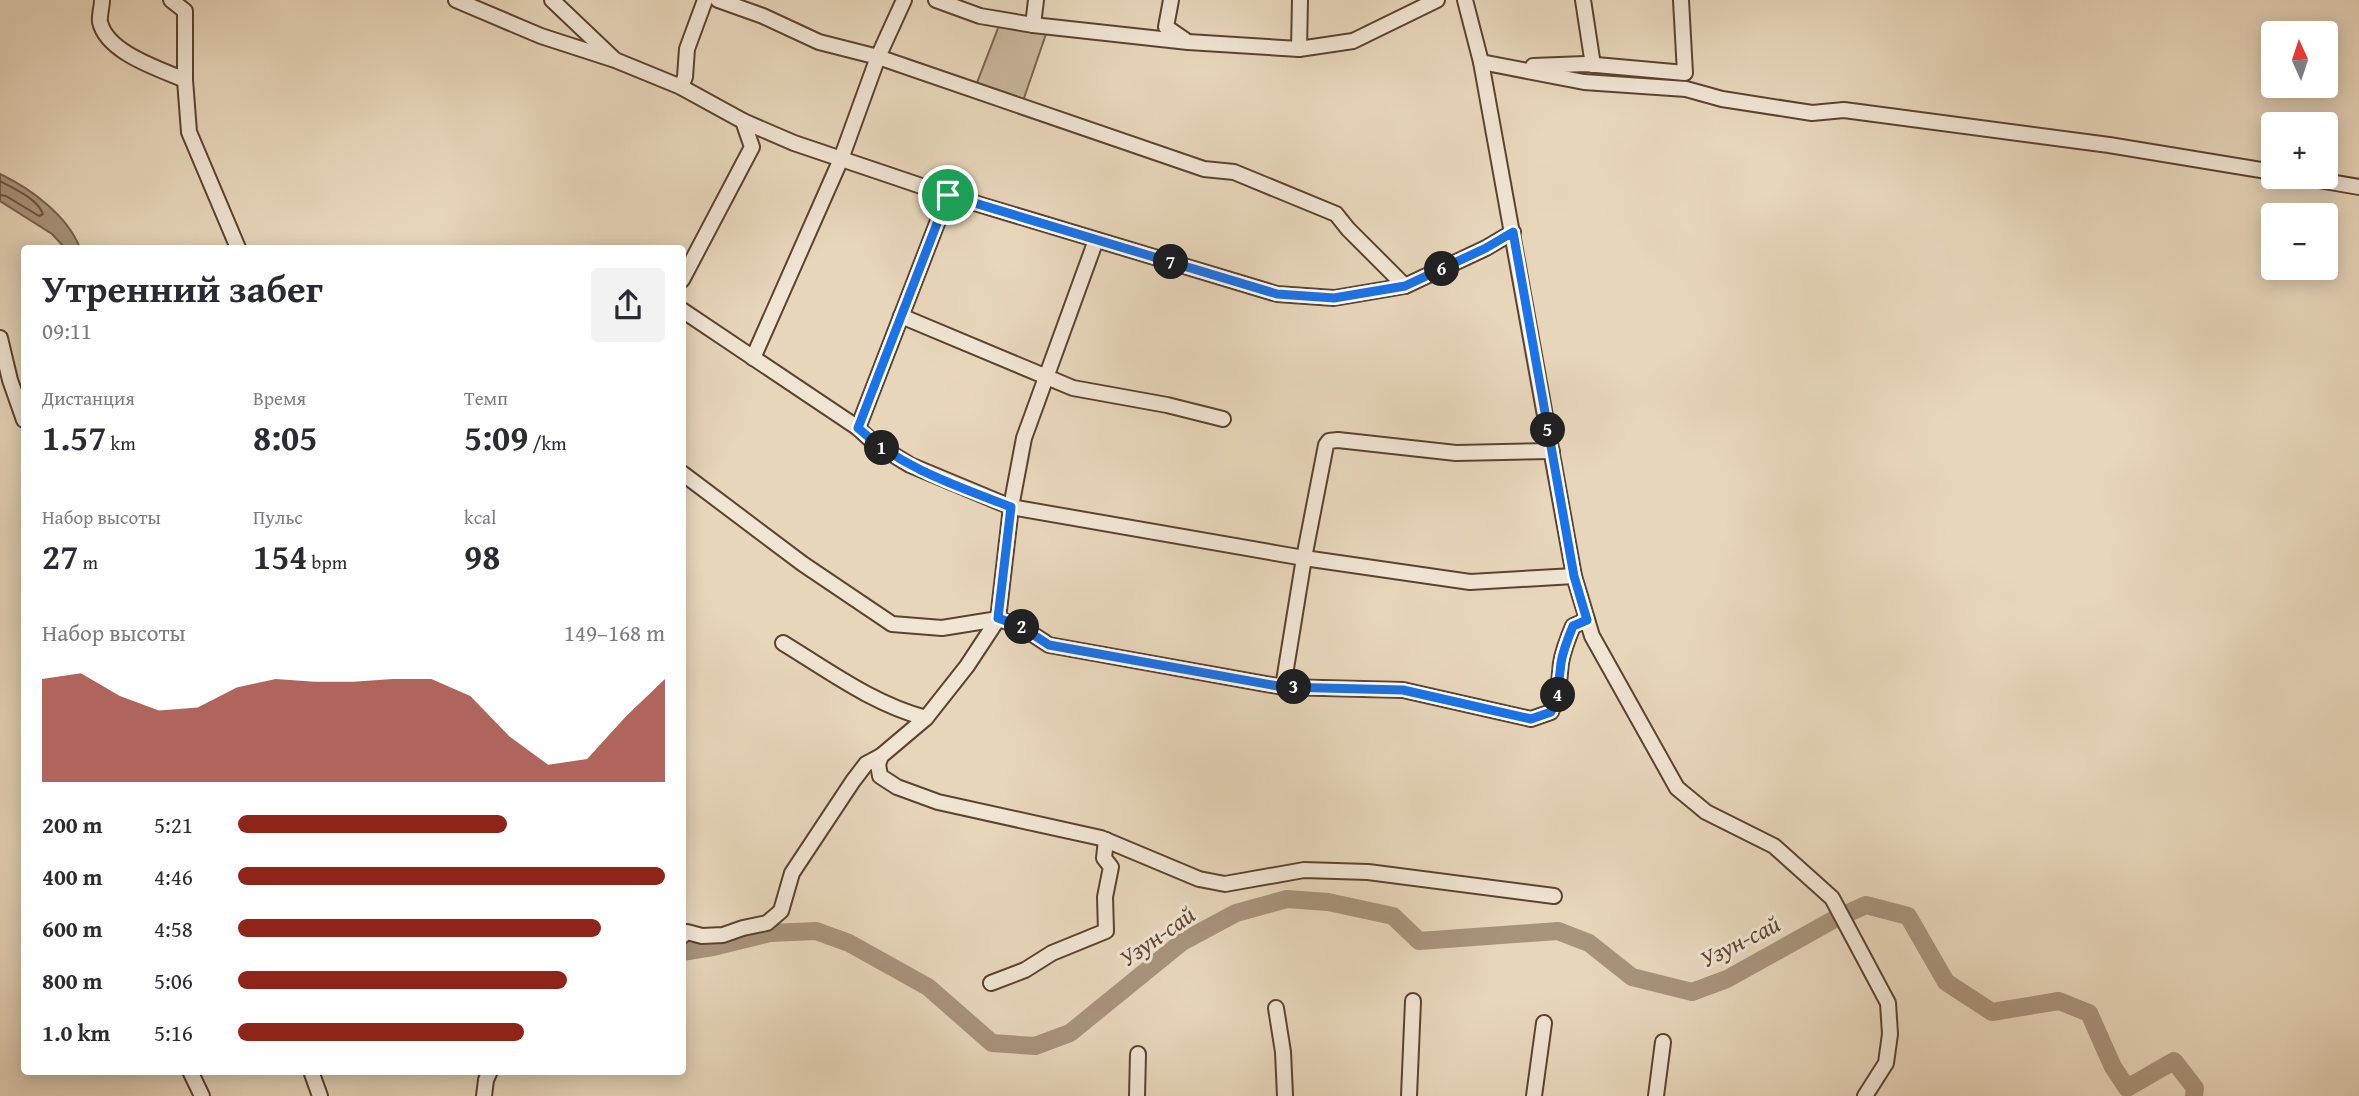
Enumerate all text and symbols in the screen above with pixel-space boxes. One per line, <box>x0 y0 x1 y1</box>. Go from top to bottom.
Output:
north arrow <box>2261 21 2338 98</box>
map controls <box>2261 21 2338 280</box>
button: + <box>2261 112 2338 189</box>
pin <box>918 165 978 225</box>
icon: arrive <box>929 176 967 214</box>
button: − <box>2261 203 2338 280</box>
pin: 7 <box>1154 244 1188 280</box>
text: 7 <box>1166 247 1175 275</box>
pin: 6 <box>1424 252 1460 286</box>
text: 6 <box>1437 254 1446 282</box>
text: Утренний забег <box>42 260 323 316</box>
button: share <box>591 268 665 342</box>
text: 09:11 <box>42 314 92 347</box>
text: Дистанция <box>42 384 135 412</box>
text: Время <box>253 384 306 412</box>
text: Темп <box>464 384 508 412</box>
text: 1.57 <box>42 412 106 463</box>
text: 8:05 <box>253 412 317 463</box>
text: 5:09 <box>464 412 528 463</box>
pin: 5 <box>1530 412 1566 448</box>
text: 5 <box>1543 415 1552 443</box>
text: km <box>106 429 136 457</box>
text: /km <box>528 429 567 457</box>
pin: 1 <box>864 430 900 466</box>
text: 1 <box>877 433 886 461</box>
text: Набор высоты <box>42 503 161 531</box>
text: Пульс <box>253 503 303 531</box>
text: kcal <box>464 503 496 531</box>
text: 27 <box>42 531 78 582</box>
text: 154 <box>253 531 307 582</box>
text: 98 <box>464 531 500 582</box>
text: m <box>78 548 98 576</box>
text: bpm <box>307 548 347 576</box>
pin: 2 <box>1004 610 1040 644</box>
text: 2 <box>1017 612 1026 640</box>
text: Набор высоты <box>42 616 186 649</box>
text: 149–168 m <box>564 616 665 649</box>
pin: 3 <box>1276 670 1312 704</box>
text: 3 <box>1289 672 1298 700</box>
pin: 4 <box>1540 678 1576 712</box>
text: 4 <box>1553 680 1562 708</box>
text: 200 m <box>42 808 103 841</box>
text: 5:21 <box>154 808 193 841</box>
text: 400 m <box>42 860 103 893</box>
text: 4:46 <box>154 860 193 893</box>
water label: Узун-сай <box>1112 897 1202 975</box>
water label: Узун-сай <box>1694 906 1786 976</box>
text: 600 m <box>42 912 103 945</box>
text: 4:58 <box>154 912 193 945</box>
text: 800 m <box>42 964 103 997</box>
text: 5:06 <box>154 964 193 997</box>
text: 1.0 km <box>42 1016 110 1049</box>
text: 5:16 <box>154 1016 193 1049</box>

